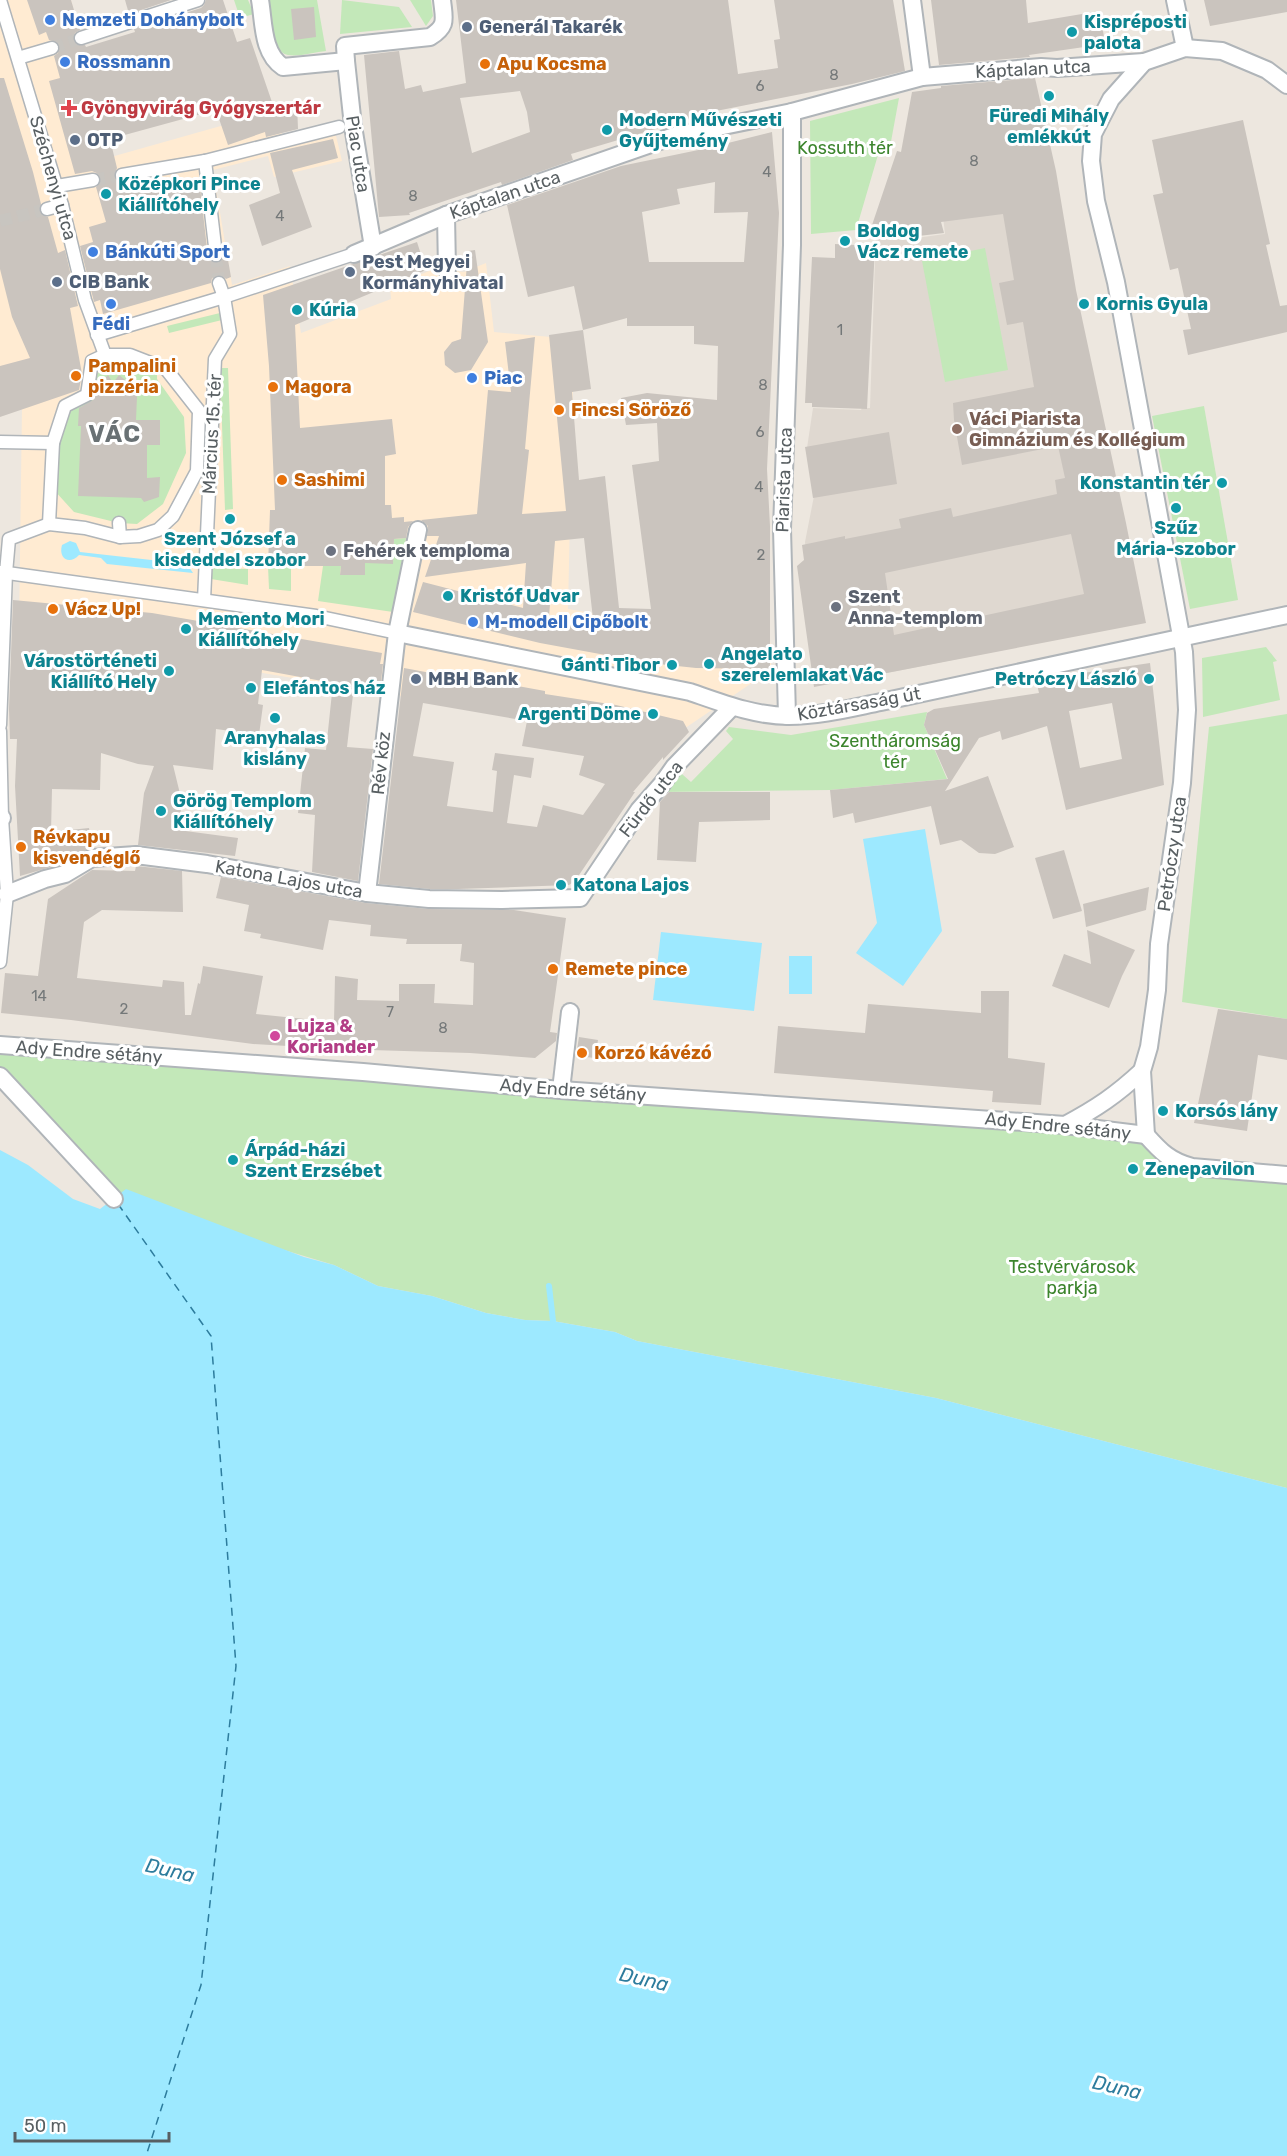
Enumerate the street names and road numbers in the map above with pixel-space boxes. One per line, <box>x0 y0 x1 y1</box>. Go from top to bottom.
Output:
street label: Káptalan utca <box>975 55 1091 83</box>
street label: Széchenyi utca <box>25 113 81 243</box>
street label: Piac utca <box>341 114 375 194</box>
street label: Káptalan utca <box>447 166 563 224</box>
street label: Március 15. tér <box>198 373 226 495</box>
street label: Piarista utca <box>771 427 797 533</box>
street label: Köztársaság út <box>796 682 922 726</box>
street label: Rév köz <box>367 730 395 796</box>
street label: Fürdő utca <box>614 756 688 842</box>
street label: Petróczy utca <box>1153 795 1191 913</box>
street label: Katona Lajos utca <box>213 855 365 903</box>
street label: Ady Endre sétány <box>15 1036 163 1068</box>
street label: Ady Endre sétány <box>499 1074 647 1106</box>
street label: Ady Endre sétány <box>984 1107 1132 1145</box>

